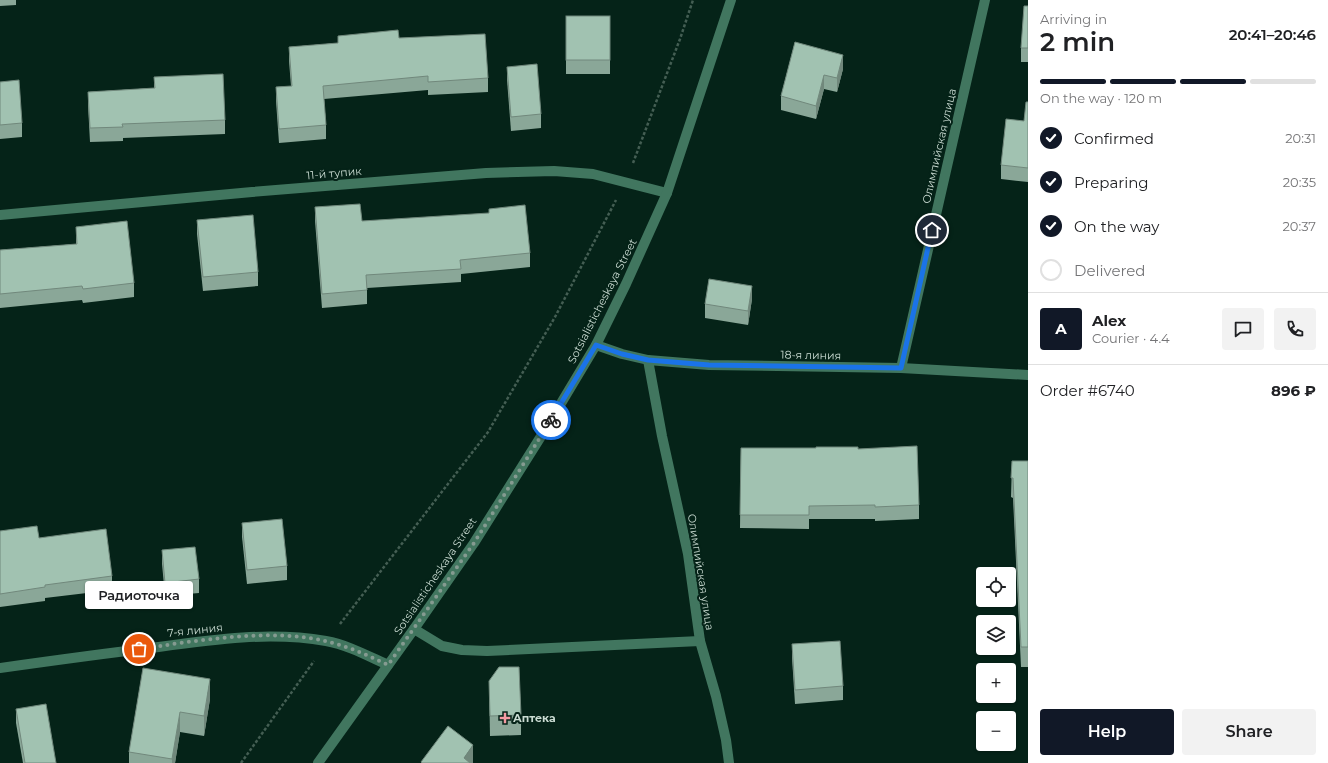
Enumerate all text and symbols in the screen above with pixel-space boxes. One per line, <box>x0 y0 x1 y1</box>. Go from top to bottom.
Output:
text: Arriving in <box>1040 11 1107 27</box>
text: 20:41–20:46 <box>1229 25 1316 44</box>
text: 2 min <box>1040 26 1115 58</box>
street label: Олимпийская улица <box>919 87 959 205</box>
text: On the way · 120 m <box>1040 90 1162 106</box>
icon: check <box>1040 127 1062 149</box>
text: Confirmed <box>1074 129 1154 148</box>
text: 20:31 <box>1285 130 1316 146</box>
street label: 11-й тупик <box>306 164 363 182</box>
icon: check <box>1040 171 1062 193</box>
text: Preparing <box>1074 173 1149 192</box>
text: 20:35 <box>1283 174 1316 190</box>
pin <box>915 213 949 247</box>
icon: check <box>1040 215 1062 237</box>
text: On the way <box>1074 217 1159 236</box>
text: 20:37 <box>1282 218 1316 234</box>
icon: home <box>921 219 943 241</box>
street label: Sotsialisticheskaya Street <box>564 236 640 366</box>
text: Delivered <box>1074 261 1146 280</box>
button: chat <box>1222 308 1264 350</box>
button: phone <box>1274 308 1316 350</box>
text: Alex <box>1092 311 1126 330</box>
text: A <box>1055 319 1067 338</box>
text: Courier · 4.4 <box>1092 330 1170 346</box>
street label: 18-я линия <box>781 347 841 363</box>
text: Order #6740 <box>1040 381 1135 400</box>
text: 896 ₽ <box>1271 381 1316 400</box>
courier <box>531 400 571 440</box>
icon: bike <box>540 409 562 431</box>
street label: Олимпийская улица <box>685 513 717 631</box>
street label: Sotsialisticheskaya Street <box>391 514 480 637</box>
map controls <box>976 567 1016 751</box>
button: locate <box>976 567 1016 607</box>
callout: Радиоточка <box>85 581 193 609</box>
text: Радиоточка <box>98 587 180 603</box>
button: layers <box>976 615 1016 655</box>
street label: 7-я линия <box>167 620 223 640</box>
pin <box>122 632 156 666</box>
icon: bag <box>128 638 150 660</box>
button: + <box>976 663 1016 703</box>
button: Help <box>1040 709 1174 755</box>
button: Share <box>1182 709 1316 755</box>
place label: Аптека <box>513 711 556 725</box>
button: − <box>976 711 1016 751</box>
marker: Аптека <box>500 713 510 723</box>

